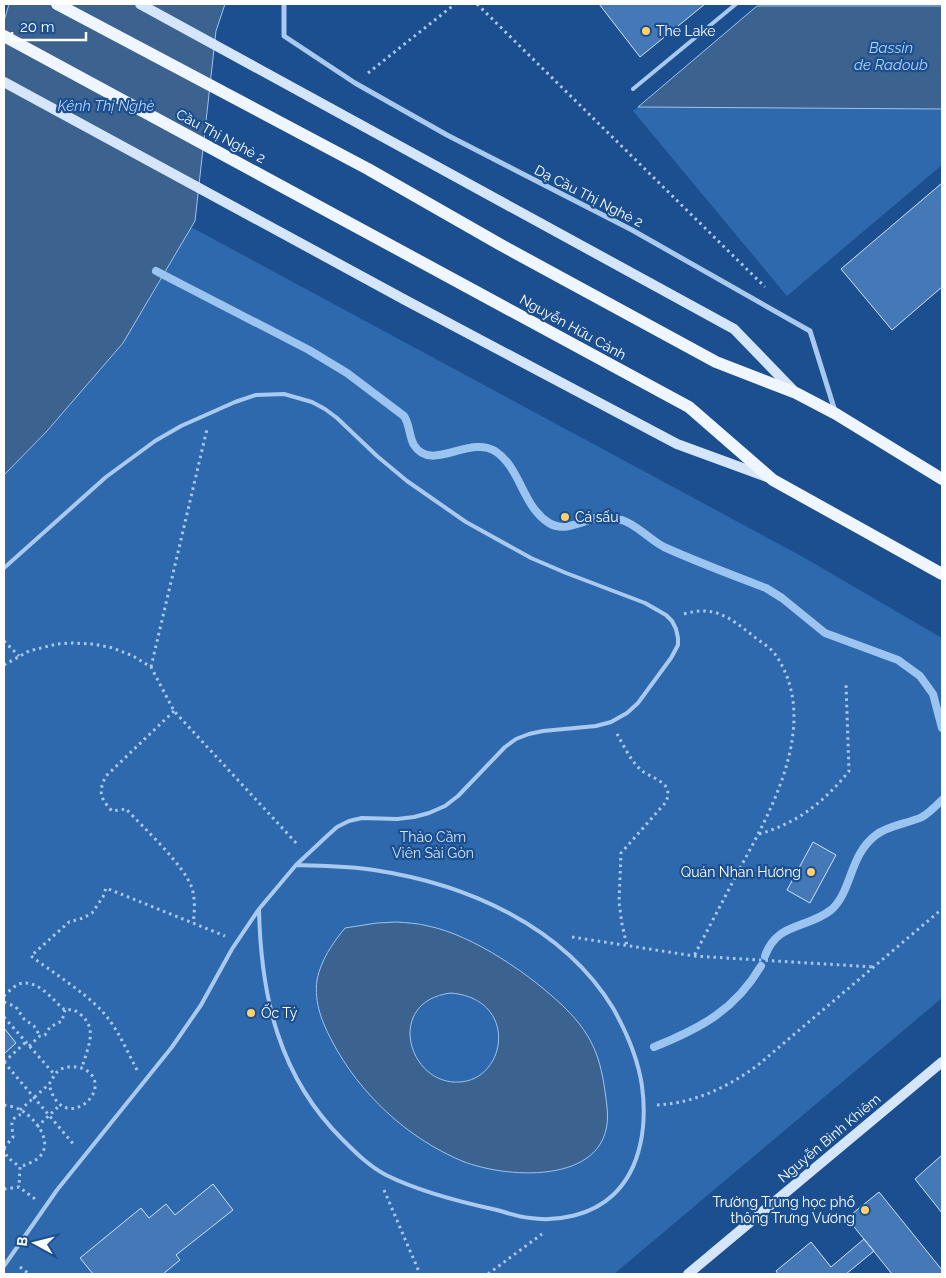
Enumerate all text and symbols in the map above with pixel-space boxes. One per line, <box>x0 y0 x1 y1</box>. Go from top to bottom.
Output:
scale bar <box>12 10 86 42</box>
text: 20 m <box>20 18 55 36</box>
place label: The Lake <box>656 23 716 39</box>
marker: The Lake <box>640 25 652 37</box>
water label: Bassin de Radoub <box>854 39 928 74</box>
water label: Kênh Thị Nghè <box>57 97 155 115</box>
street label: Cầu Thị Nghè 2 <box>174 106 268 166</box>
street label: Dạ Cầu Thị Nghè 2 <box>532 162 646 230</box>
street label: Nguyễn Hữu Cảnh <box>517 291 629 363</box>
place label: Cá sấu <box>575 509 619 525</box>
marker: Cá sấu <box>559 511 571 523</box>
park label: Thảo Cầm Viên Sài Gòn <box>392 829 474 861</box>
place label: Quán Nhan Hương <box>681 864 801 880</box>
marker: Quán Nhan Hương <box>805 866 817 878</box>
place label: Ốc Tý <box>261 1003 298 1021</box>
marker: Ốc Tý <box>245 1007 257 1019</box>
street label: Nguyễn Bỉnh Khiêm <box>775 1090 883 1186</box>
place label: Trường Trung học phổ thông Trưng Vương <box>712 1194 855 1226</box>
marker: Trường Trung học phổ thông Trưng Vương <box>859 1204 871 1216</box>
north arrow <box>10 1218 60 1268</box>
text: B <box>14 1235 31 1247</box>

